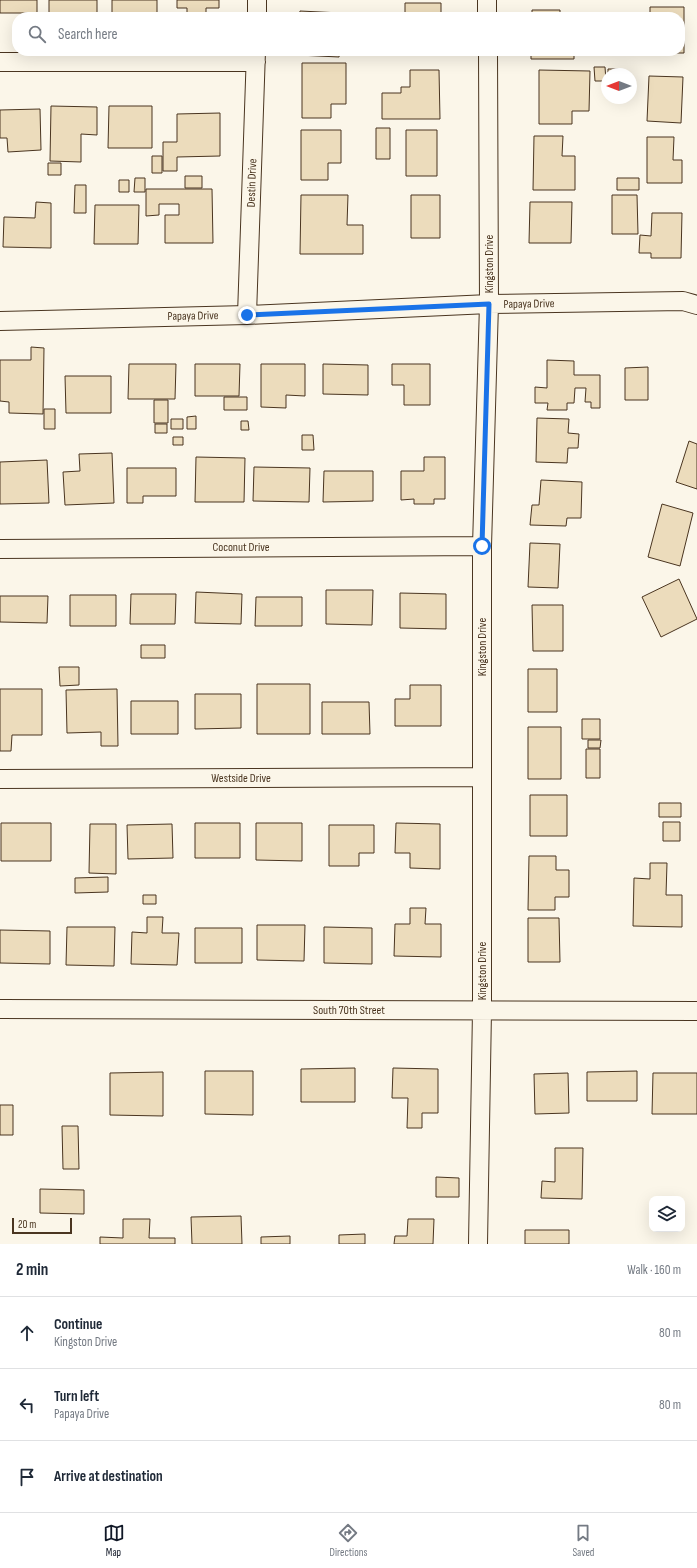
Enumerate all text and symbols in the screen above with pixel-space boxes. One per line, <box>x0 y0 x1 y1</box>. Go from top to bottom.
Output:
search box <box>12 12 685 56</box>
icon: search <box>26 23 48 45</box>
text: Search here <box>58 25 118 44</box>
north arrow <box>601 68 637 104</box>
street label: Destin Drive <box>244 158 260 208</box>
street label: Kingston Drive <box>482 235 497 293</box>
street label: Papaya Drive <box>503 296 555 312</box>
route end <box>238 306 256 324</box>
street label: Papaya Drive <box>167 308 219 324</box>
route start <box>473 537 491 555</box>
street label: Coconut Drive <box>212 540 270 555</box>
street label: Kingston Drive <box>475 618 490 676</box>
street label: Westside Drive <box>211 771 271 786</box>
street label: Kingston Drive <box>475 942 490 1000</box>
street label: South 70th Street <box>313 1003 385 1018</box>
map controls <box>649 1196 685 1232</box>
button: layers <box>649 1196 685 1232</box>
scale bar <box>12 1216 72 1235</box>
text: 20 m <box>18 1218 36 1231</box>
text: 2 min <box>16 1260 48 1280</box>
text: Walk · 160 m <box>627 1262 681 1278</box>
text: Continue <box>54 1315 103 1334</box>
icon: ahead <box>16 1322 38 1344</box>
text: 80 m <box>659 1325 681 1341</box>
text: Kingston Drive <box>54 1334 117 1350</box>
text: Turn left <box>54 1387 99 1406</box>
icon: left <box>16 1394 38 1416</box>
text: 80 m <box>659 1397 681 1413</box>
text: Papaya Drive <box>54 1406 109 1422</box>
icon: arrive <box>16 1466 38 1488</box>
text: Arrive at destination <box>54 1467 163 1486</box>
tab: Map <box>103 1522 125 1559</box>
tab: Directions <box>330 1522 367 1559</box>
tab: Saved <box>572 1522 594 1559</box>

